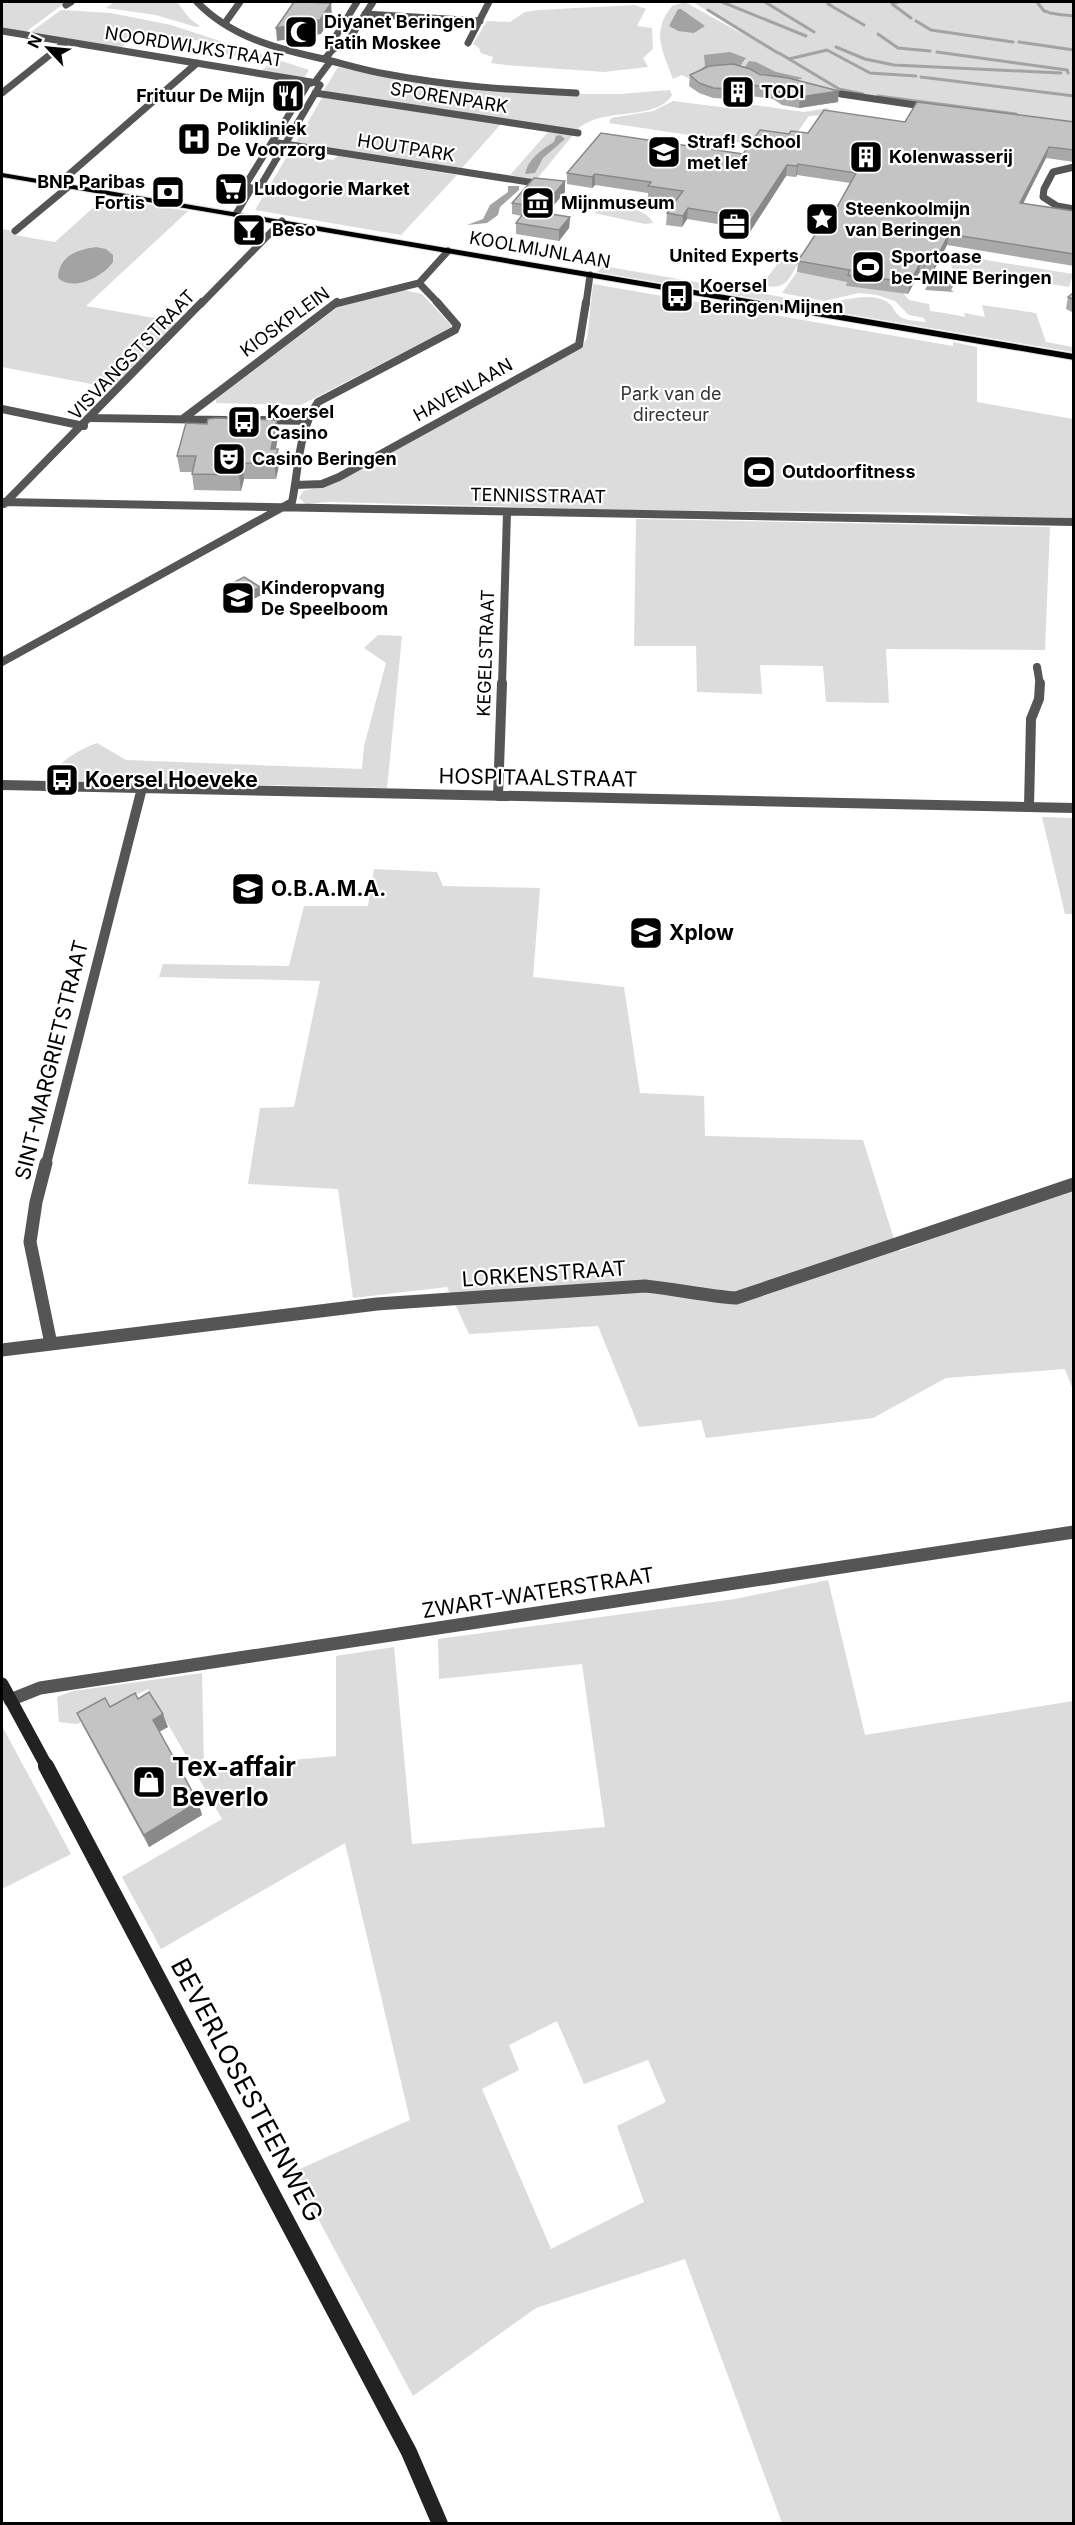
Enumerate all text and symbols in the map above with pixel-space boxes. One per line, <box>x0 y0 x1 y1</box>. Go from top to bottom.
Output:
place label: Diyanet Beringen Fatih Moskee <box>324 11 475 53</box>
mosque icon: Diyanet Beringen Fatih Moskee <box>283 14 319 50</box>
north arrow <box>18 18 78 78</box>
street label: NOORDWIJKSTRAAT <box>103 22 285 71</box>
text: N <box>23 32 46 51</box>
building icon: TODI <box>720 74 756 110</box>
restaurant icon: Frituur De Mijn <box>270 78 306 114</box>
street label: SPORENPARK <box>389 78 510 117</box>
place label: TODI <box>761 81 804 102</box>
place label: Frituur De Mijn <box>136 85 265 106</box>
place label: Polikliniek De Voorzorg <box>217 118 326 160</box>
hospital icon: Polikliniek De Voorzorg <box>176 121 212 157</box>
street label: HOUTPARK <box>356 129 456 166</box>
place label: Straf! School met lef <box>687 131 801 173</box>
school or university icon: Straf! School met lef <box>646 134 682 170</box>
building icon: Kolenwasserij <box>848 139 884 175</box>
place label: Kolenwasserij <box>889 146 1013 167</box>
place label: BNP Paribas Fortis <box>37 171 145 213</box>
supermarket icon: Ludogorie Market <box>213 171 249 207</box>
bank icon: BNP Paribas Fortis <box>150 174 186 210</box>
place label: Ludogorie Market <box>254 178 410 199</box>
museum icon: Mijnmuseum <box>520 185 556 221</box>
place label: Mijnmuseum <box>561 192 675 213</box>
place label: Steenkoolmijn van Beringen <box>845 198 970 240</box>
place icon: Steenkoolmijn van Beringen <box>804 201 840 237</box>
office icon: United Experts <box>716 206 752 242</box>
bar icon: Beso <box>231 212 267 248</box>
place label: Beso <box>272 219 316 240</box>
street label: KOOLMIJNLAAN <box>468 227 612 272</box>
place label: United Experts <box>669 245 799 266</box>
place label: Sportoase be-MINE Beringen <box>891 246 1052 288</box>
sports icon: Sportoase be-MINE Beringen <box>850 249 886 285</box>
place label: Koersel Beringen Mijnen <box>700 275 843 317</box>
bus stop icon: Koersel Beringen Mijnen <box>659 278 695 314</box>
street label: KIOSKPLEIN <box>236 282 333 361</box>
street label: VISVANGSTSTRAAT <box>64 285 199 424</box>
street label: HAVENLAAN <box>409 354 516 425</box>
park label: Park van de directeur <box>621 383 721 425</box>
place label: Koersel Casino <box>267 401 334 443</box>
bus stop icon: Koersel Casino <box>226 404 262 440</box>
theatre icon: Casino Beringen <box>211 441 247 477</box>
place label: Casino Beringen <box>252 448 397 469</box>
sports icon: Outdoorfitness <box>741 454 777 490</box>
place label: Outdoorfitness <box>782 461 915 482</box>
street label: TENNISSTRAAT <box>470 484 606 507</box>
place label: Kinderopvang De Speelboom <box>261 577 388 619</box>
school or university icon: Kinderopvang De Speelboom <box>220 580 256 616</box>
street label: KEGELSTRAAT <box>473 589 498 717</box>
bus stop icon: Koersel Hoeveke <box>44 762 80 798</box>
street label: HOSPITAALSTRAAT <box>438 763 638 792</box>
place label: Koersel Hoeveke <box>85 767 258 792</box>
school or university icon: O.B.A.M.A. <box>230 871 266 907</box>
place label: O.B.A.M.A. <box>271 876 386 901</box>
school or university icon: Xplow <box>628 915 664 951</box>
place label: Xplow <box>669 920 734 945</box>
street label: SINT-MARGRIETSTRAAT <box>10 937 93 1182</box>
street label: LORKENSTRAAT <box>461 1255 627 1292</box>
street label: ZWART-WATERSTRAAT <box>420 1562 656 1623</box>
place label: Tex-affair Beverlo <box>172 1751 296 1812</box>
shop icon: Tex-affair Beverlo <box>131 1764 167 1800</box>
street label: BEVERLOSESTEENWEG <box>165 1953 330 2227</box>

